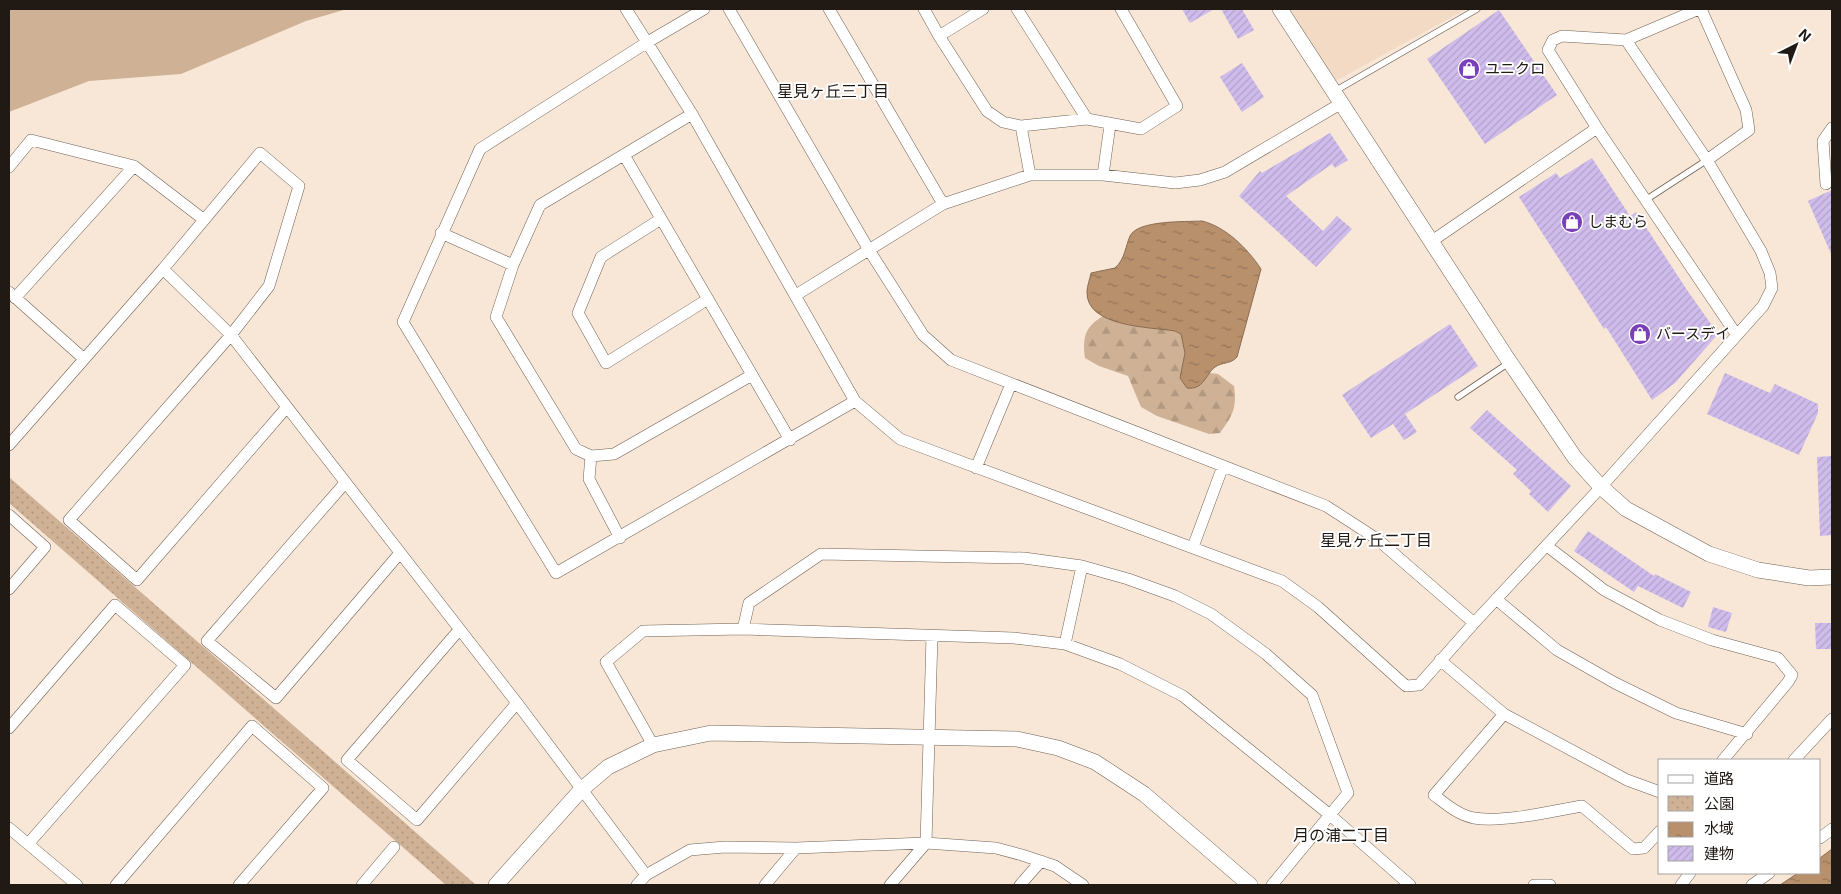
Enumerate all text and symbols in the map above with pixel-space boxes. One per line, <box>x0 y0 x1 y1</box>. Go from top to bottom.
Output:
north arrow <box>1771 20 1821 70</box>
text: N <box>1795 25 1815 45</box>
shop icon: ユニクロ <box>1457 57 1481 81</box>
place label: ユニクロ <box>1485 59 1545 78</box>
district label: 星見ヶ丘三丁目 <box>777 81 889 101</box>
shop icon: しまむら <box>1560 210 1584 234</box>
place label: しまむら <box>1588 212 1648 231</box>
shop icon: バースデイ <box>1628 322 1652 346</box>
place label: バースデイ <box>1656 324 1730 343</box>
district label: 星見ヶ丘二丁目 <box>1320 530 1432 550</box>
legend <box>1658 759 1821 874</box>
text: 道路 <box>1704 769 1734 788</box>
text: 公園 <box>1704 794 1734 813</box>
text: 水域 <box>1704 819 1734 838</box>
district label: 月の浦二丁目 <box>1293 825 1389 845</box>
text: 建物 <box>1704 844 1734 863</box>

